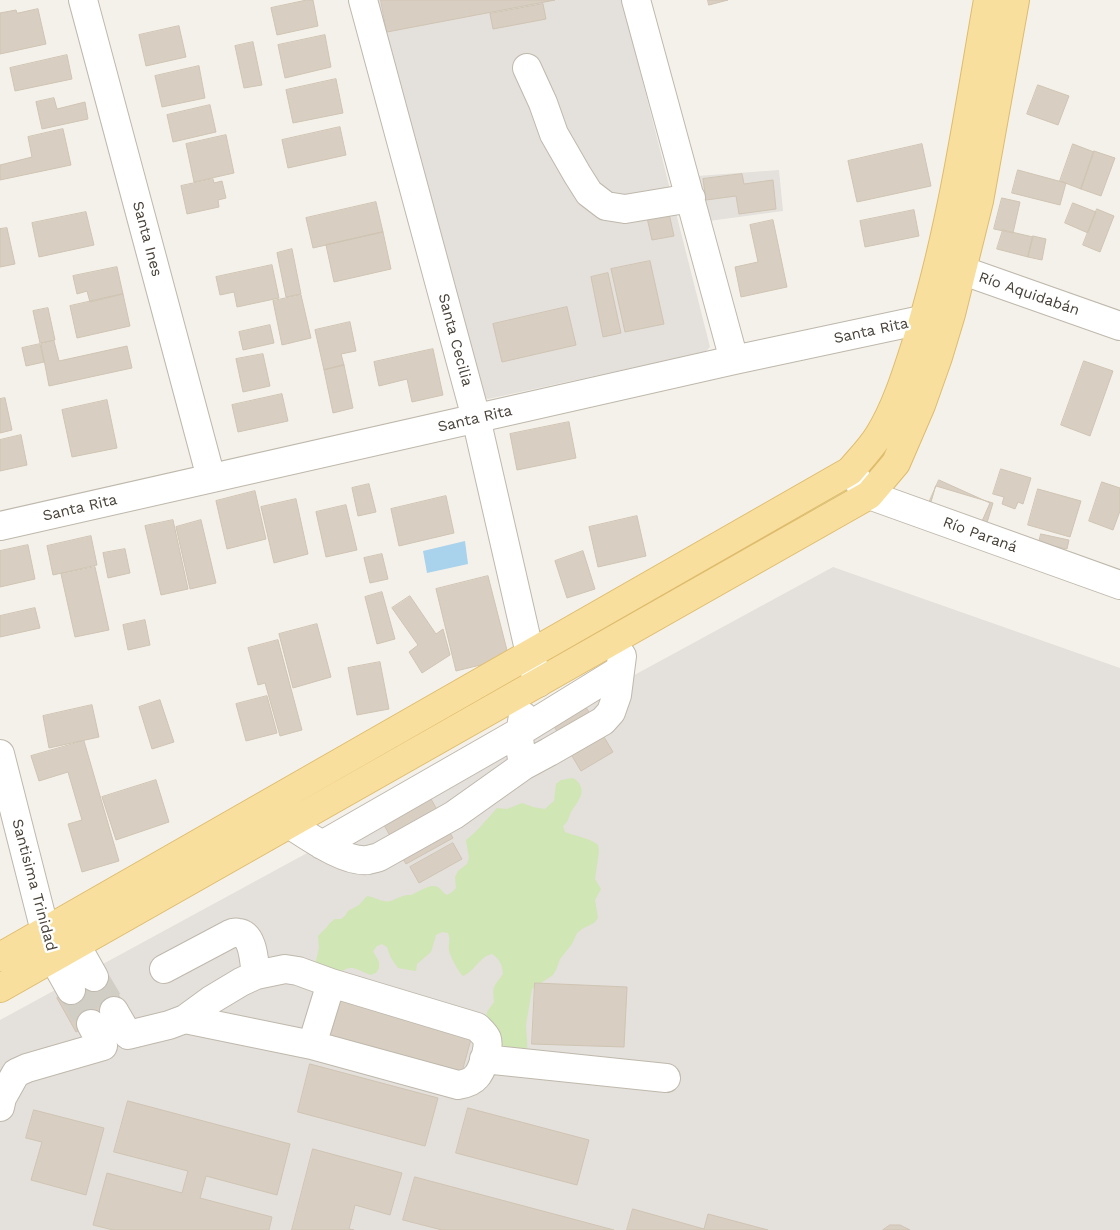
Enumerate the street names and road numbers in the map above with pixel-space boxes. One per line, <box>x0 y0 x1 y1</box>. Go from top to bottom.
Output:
street label: Santa Ines <box>128 199 166 279</box>
street label: Río Aquidabán <box>976 268 1082 320</box>
street label: Santa Cecilia <box>434 292 476 388</box>
street label: Santa Rita <box>832 314 910 348</box>
street label: Santa Rita <box>436 402 514 436</box>
street label: Santa Rita <box>41 491 119 525</box>
street label: Río Paraná <box>940 513 1020 557</box>
street label: Santisima Trinidad <box>8 817 60 953</box>

